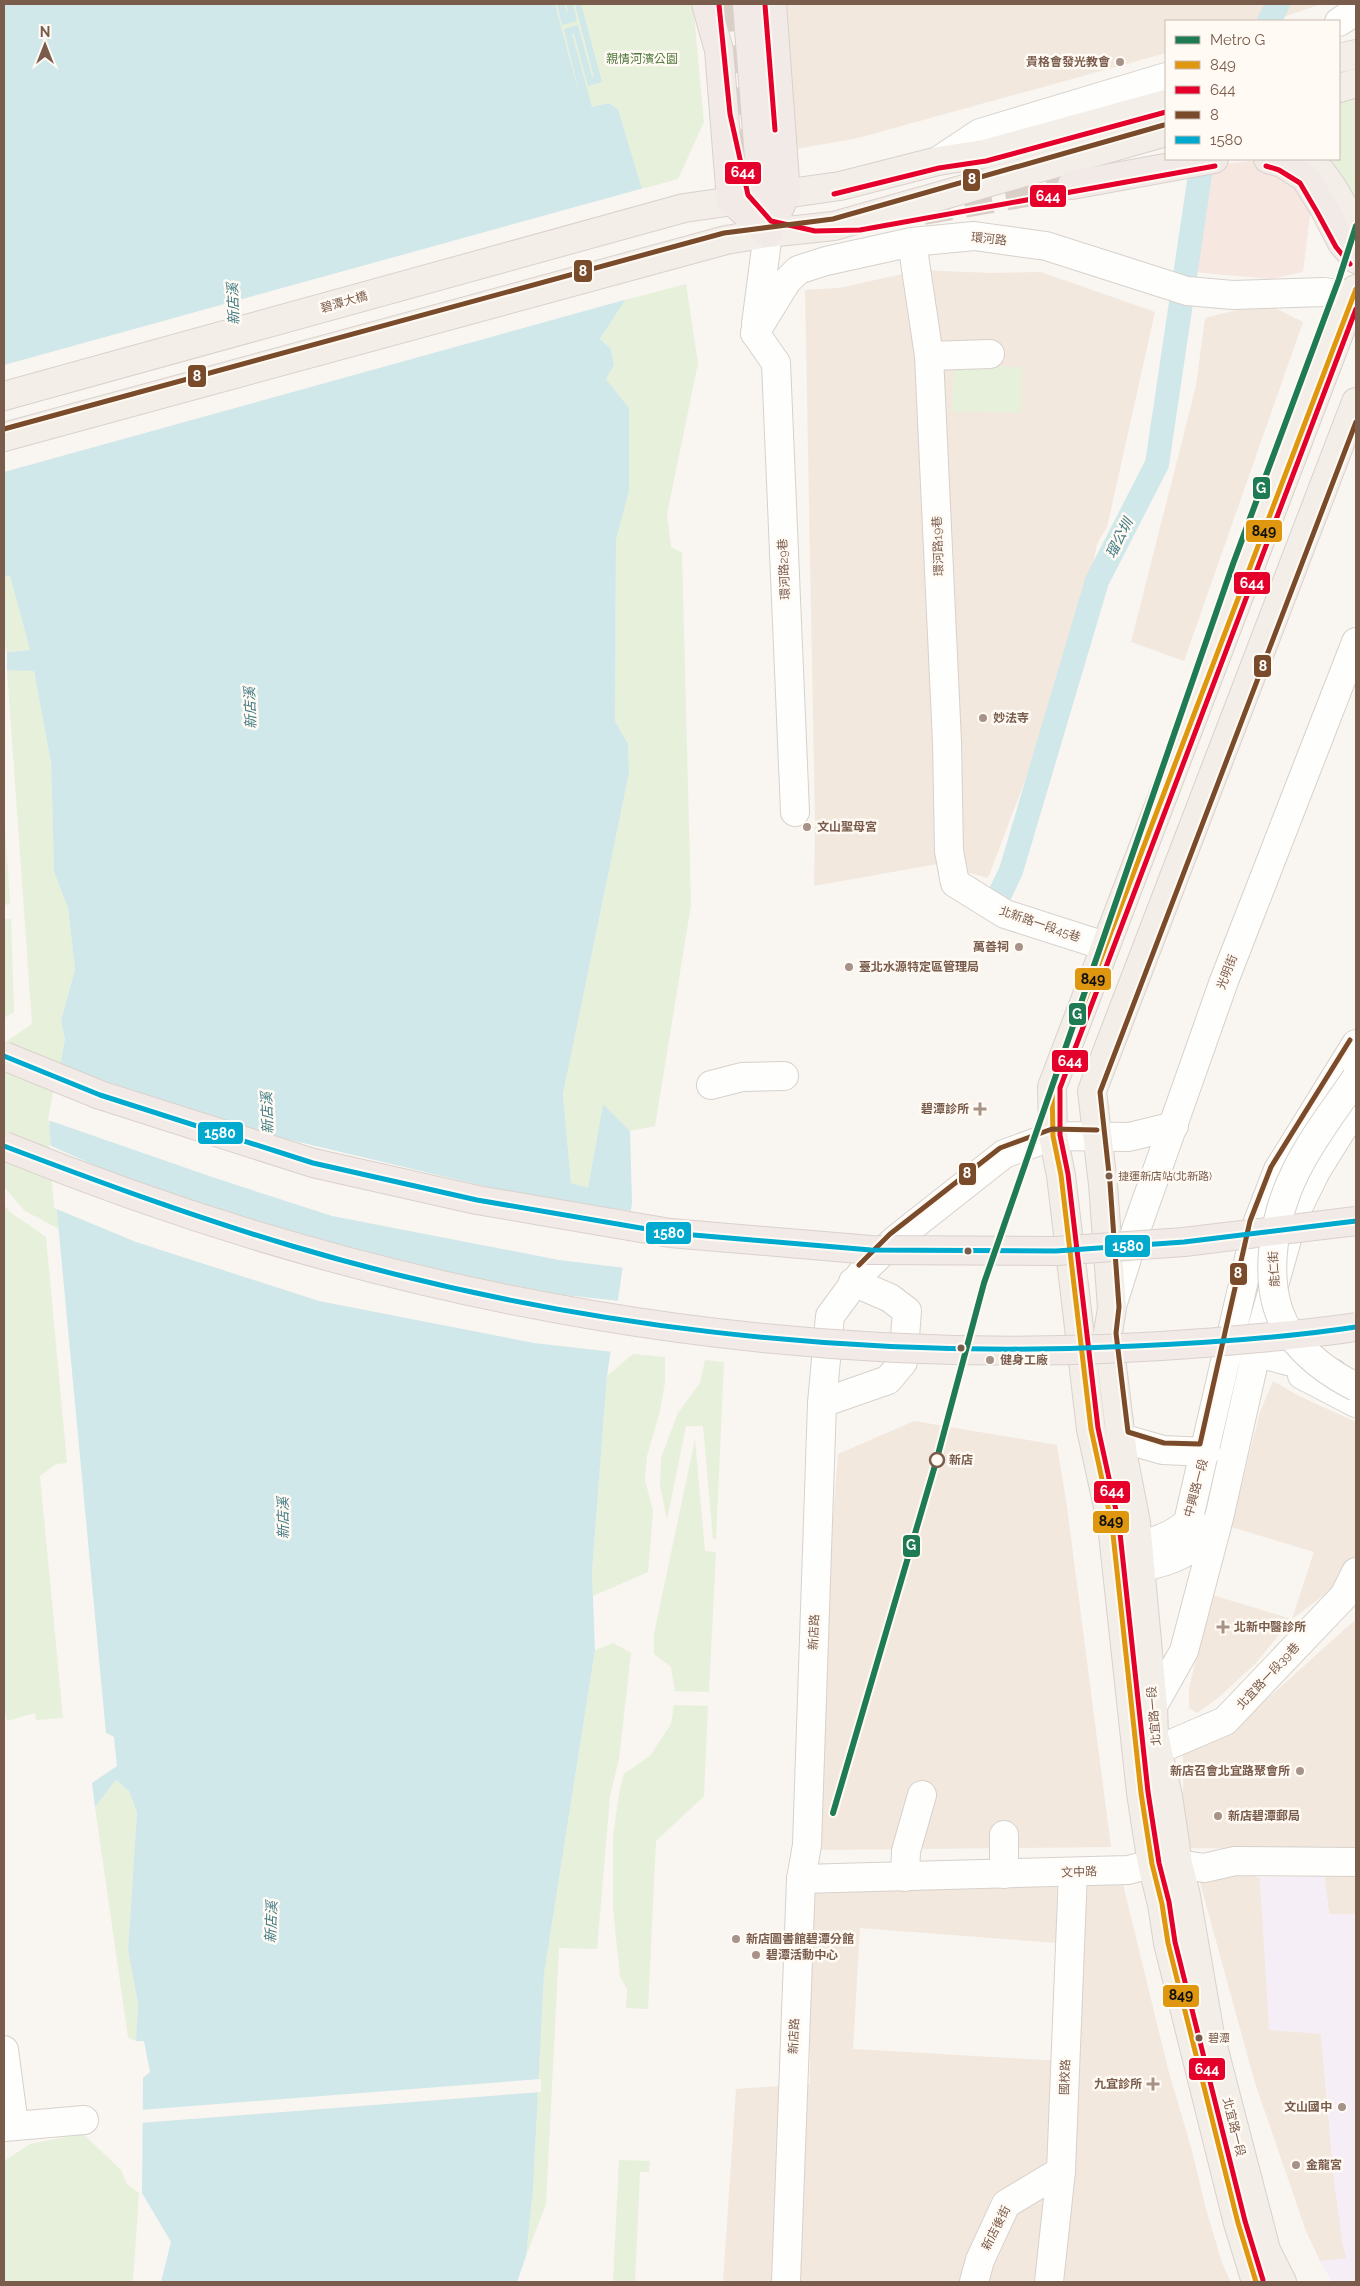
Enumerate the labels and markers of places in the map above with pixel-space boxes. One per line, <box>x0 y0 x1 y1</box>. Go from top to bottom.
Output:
place label: 貴格會發光教會 <box>1026 55 1110 69</box>
marker: 貴格會發光教會 <box>1114 56 1126 68</box>
place label: 妙法寺 <box>993 711 1029 725</box>
marker: 妙法寺 <box>977 712 989 724</box>
place label: 文山聖母宮 <box>817 820 877 834</box>
marker: 文山聖母宮 <box>801 821 813 833</box>
place label: 萬善祠 <box>973 940 1009 954</box>
marker: 萬善祠 <box>1013 941 1025 953</box>
place label: 臺北水源特定區管理局 <box>859 960 979 974</box>
marker: 臺北水源特定區管理局 <box>843 961 855 973</box>
place label: 碧潭診所 <box>921 1102 969 1116</box>
marker: 碧潭診所 <box>973 1102 987 1116</box>
place label: 捷運新店站(北新路) <box>1118 1170 1212 1183</box>
marker: 捷運新店站(北新路) <box>1104 1171 1114 1181</box>
unlabelled marker <box>963 1246 973 1256</box>
unlabelled marker <box>956 1343 966 1353</box>
place label: 健身工廠 <box>1000 1353 1048 1367</box>
marker: 健身工廠 <box>984 1354 996 1366</box>
marker: 新店 <box>929 1452 945 1468</box>
place label: 新店 <box>949 1453 973 1467</box>
marker: 北新中醫診所 <box>1216 1620 1230 1634</box>
place label: 北新中醫診所 <box>1234 1620 1306 1634</box>
place label: 新店召會北宜路聚會所 <box>1170 1764 1290 1778</box>
marker: 新店召會北宜路聚會所 <box>1294 1765 1306 1777</box>
place label: 新店碧潭郵局 <box>1228 1809 1300 1823</box>
marker: 新店碧潭郵局 <box>1212 1810 1224 1822</box>
place label: 新店圖書館碧潭分館 <box>746 1932 854 1946</box>
marker: 新店圖書館碧潭分館 <box>730 1933 742 1945</box>
place label: 碧潭活動中心 <box>766 1948 838 1962</box>
marker: 碧潭活動中心 <box>750 1949 762 1961</box>
place label: 碧潭 <box>1208 2032 1230 2045</box>
marker: 碧潭 <box>1194 2033 1204 2043</box>
place label: 九宜診所 <box>1094 2077 1142 2091</box>
marker: 九宜診所 <box>1146 2077 1160 2091</box>
place label: 文山國中 <box>1284 2100 1332 2114</box>
marker: 文山國中 <box>1336 2101 1348 2113</box>
place label: 金龍宮 <box>1306 2158 1342 2172</box>
marker: 金龍宮 <box>1290 2159 1302 2171</box>

